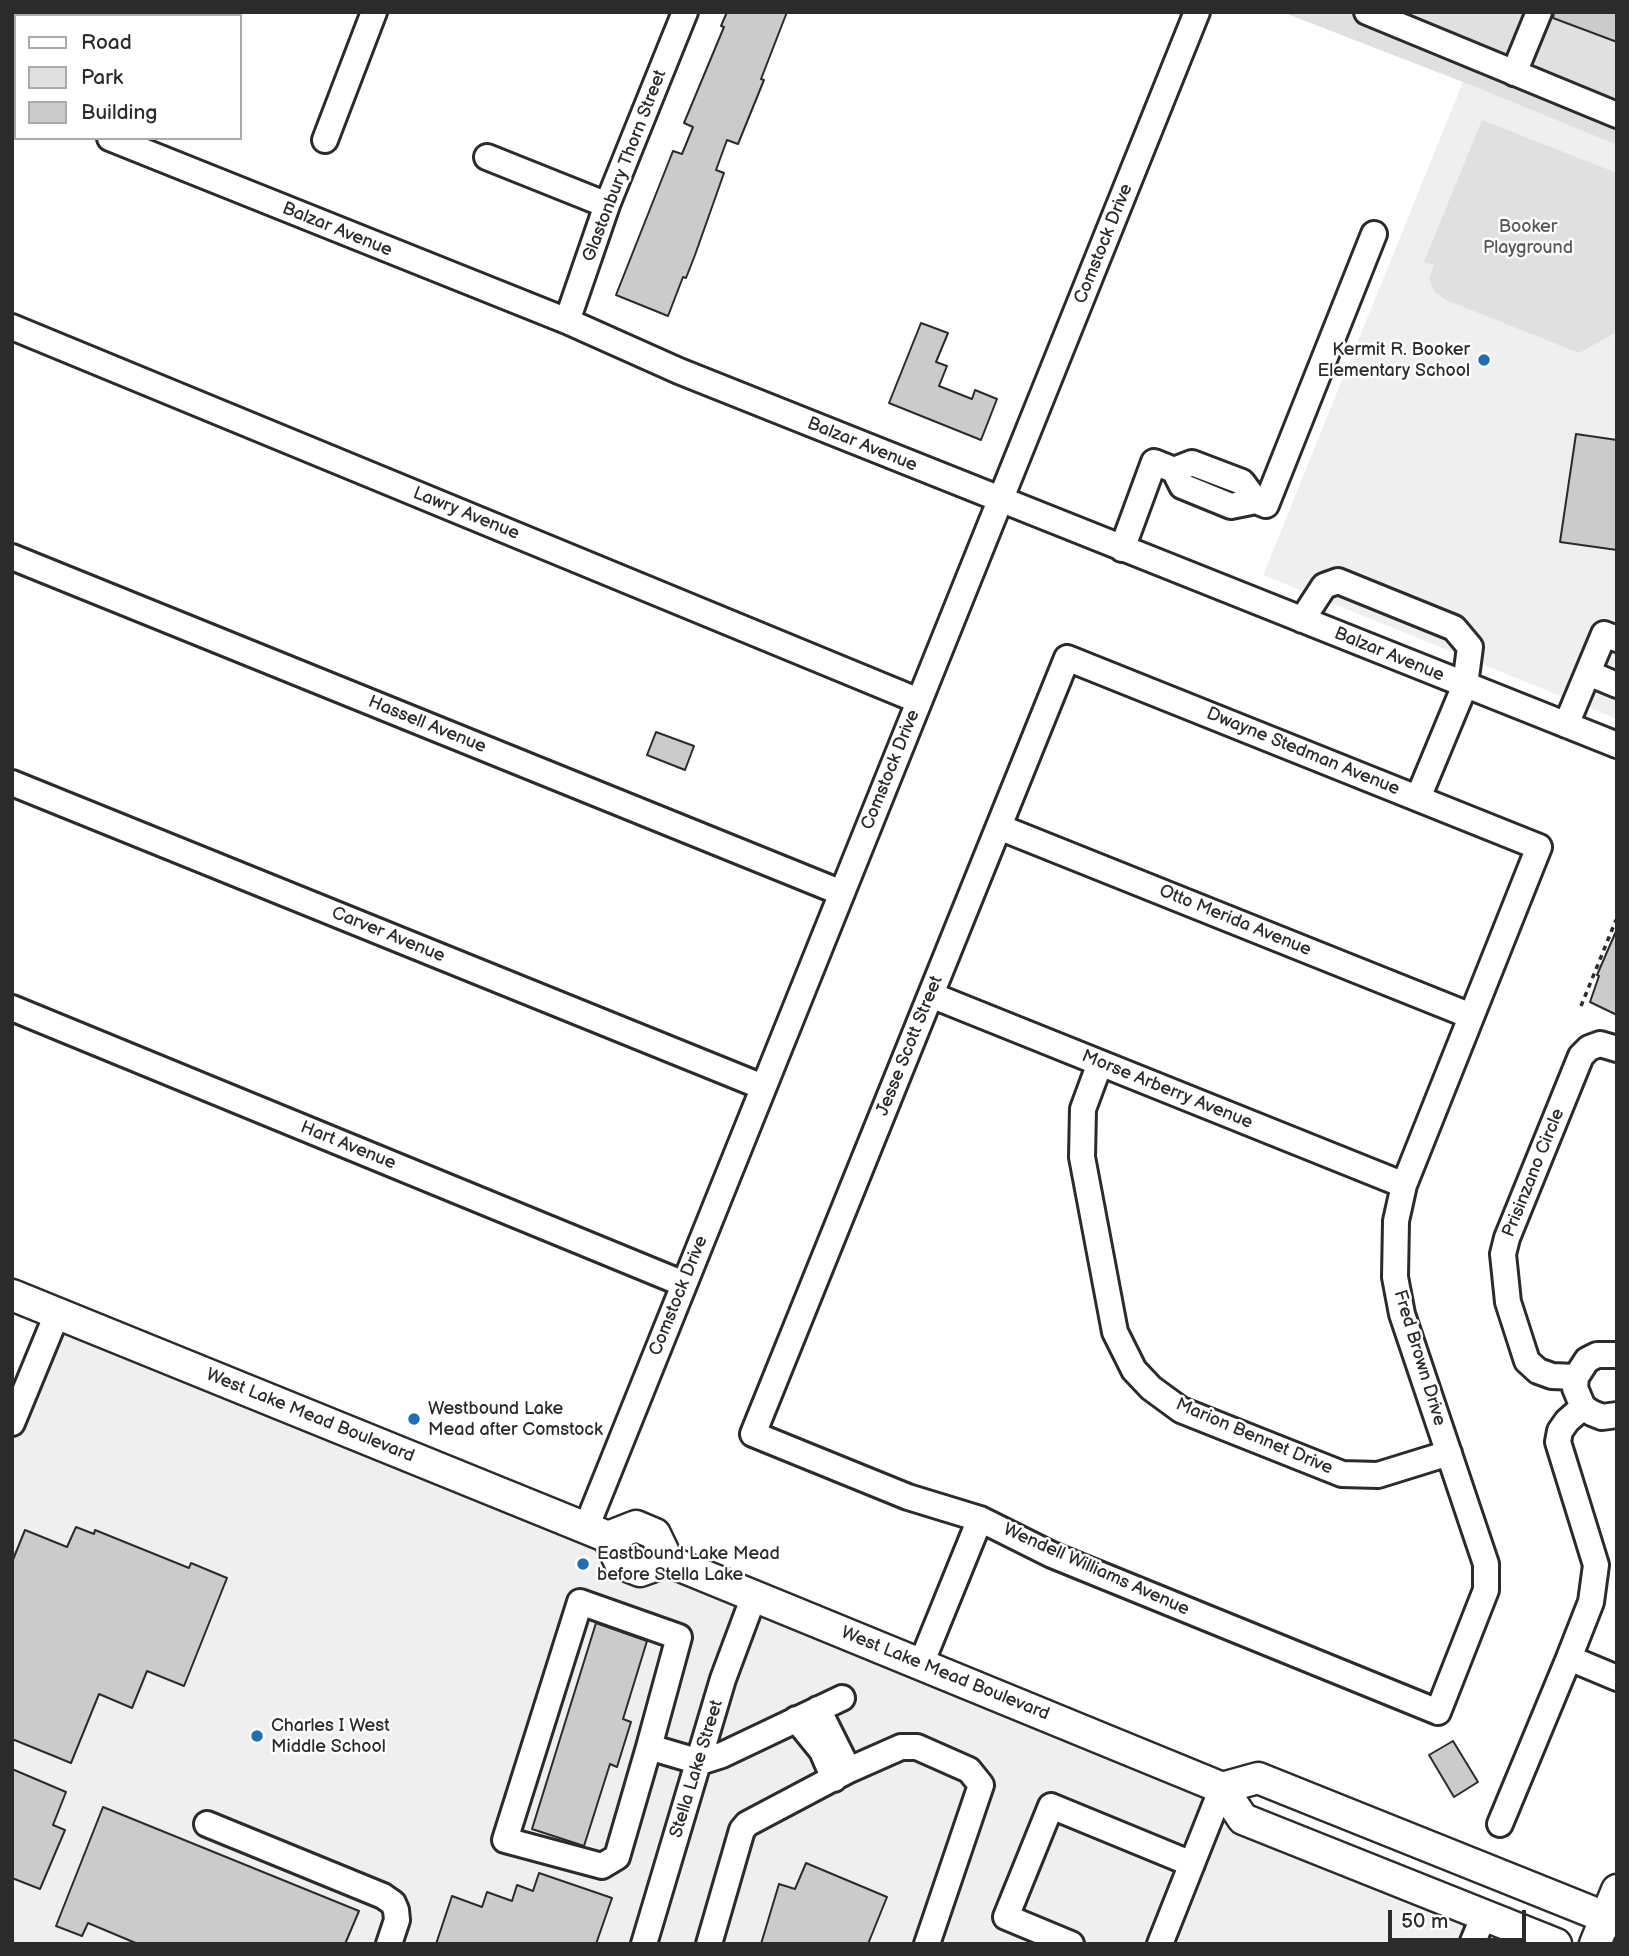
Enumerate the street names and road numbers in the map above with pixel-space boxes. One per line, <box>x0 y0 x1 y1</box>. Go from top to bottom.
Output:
street label: Glastonbury Thorn Street <box>578 67 672 265</box>
street label: Comstock Drive <box>1070 181 1138 307</box>
street label: Balzar Avenue <box>279 198 395 262</box>
street label: Balzar Avenue <box>804 413 920 477</box>
street label: Lawry Avenue <box>410 483 522 545</box>
street label: Balzar Avenue <box>1331 623 1447 687</box>
street label: Hassell Avenue <box>365 692 489 758</box>
street label: Dwayne Stedman Avenue <box>1203 703 1403 801</box>
street label: Comstock Drive <box>857 707 925 833</box>
street label: Otto Merida Avenue <box>1156 881 1314 961</box>
street label: Carver Avenue <box>328 902 448 968</box>
street label: Jesse Scott Street <box>872 973 948 1119</box>
street label: Morse Arberry Avenue <box>1078 1046 1256 1134</box>
street label: Prisinzano Circle <box>1498 1106 1570 1240</box>
street label: Hart Avenue <box>297 1117 399 1175</box>
street label: Comstock Drive <box>645 1233 713 1359</box>
street label: Fred Brown Drive <box>1388 1288 1450 1428</box>
street label: West Lake Mead Boulevard <box>203 1364 417 1468</box>
street label: Marion Bennet Drive <box>1172 1394 1336 1480</box>
street label: Wendell Williams Avenue <box>1000 1519 1192 1621</box>
street label: West Lake Mead Boulevard <box>838 1622 1052 1726</box>
street label: Stella Lake Street <box>666 1697 728 1841</box>

